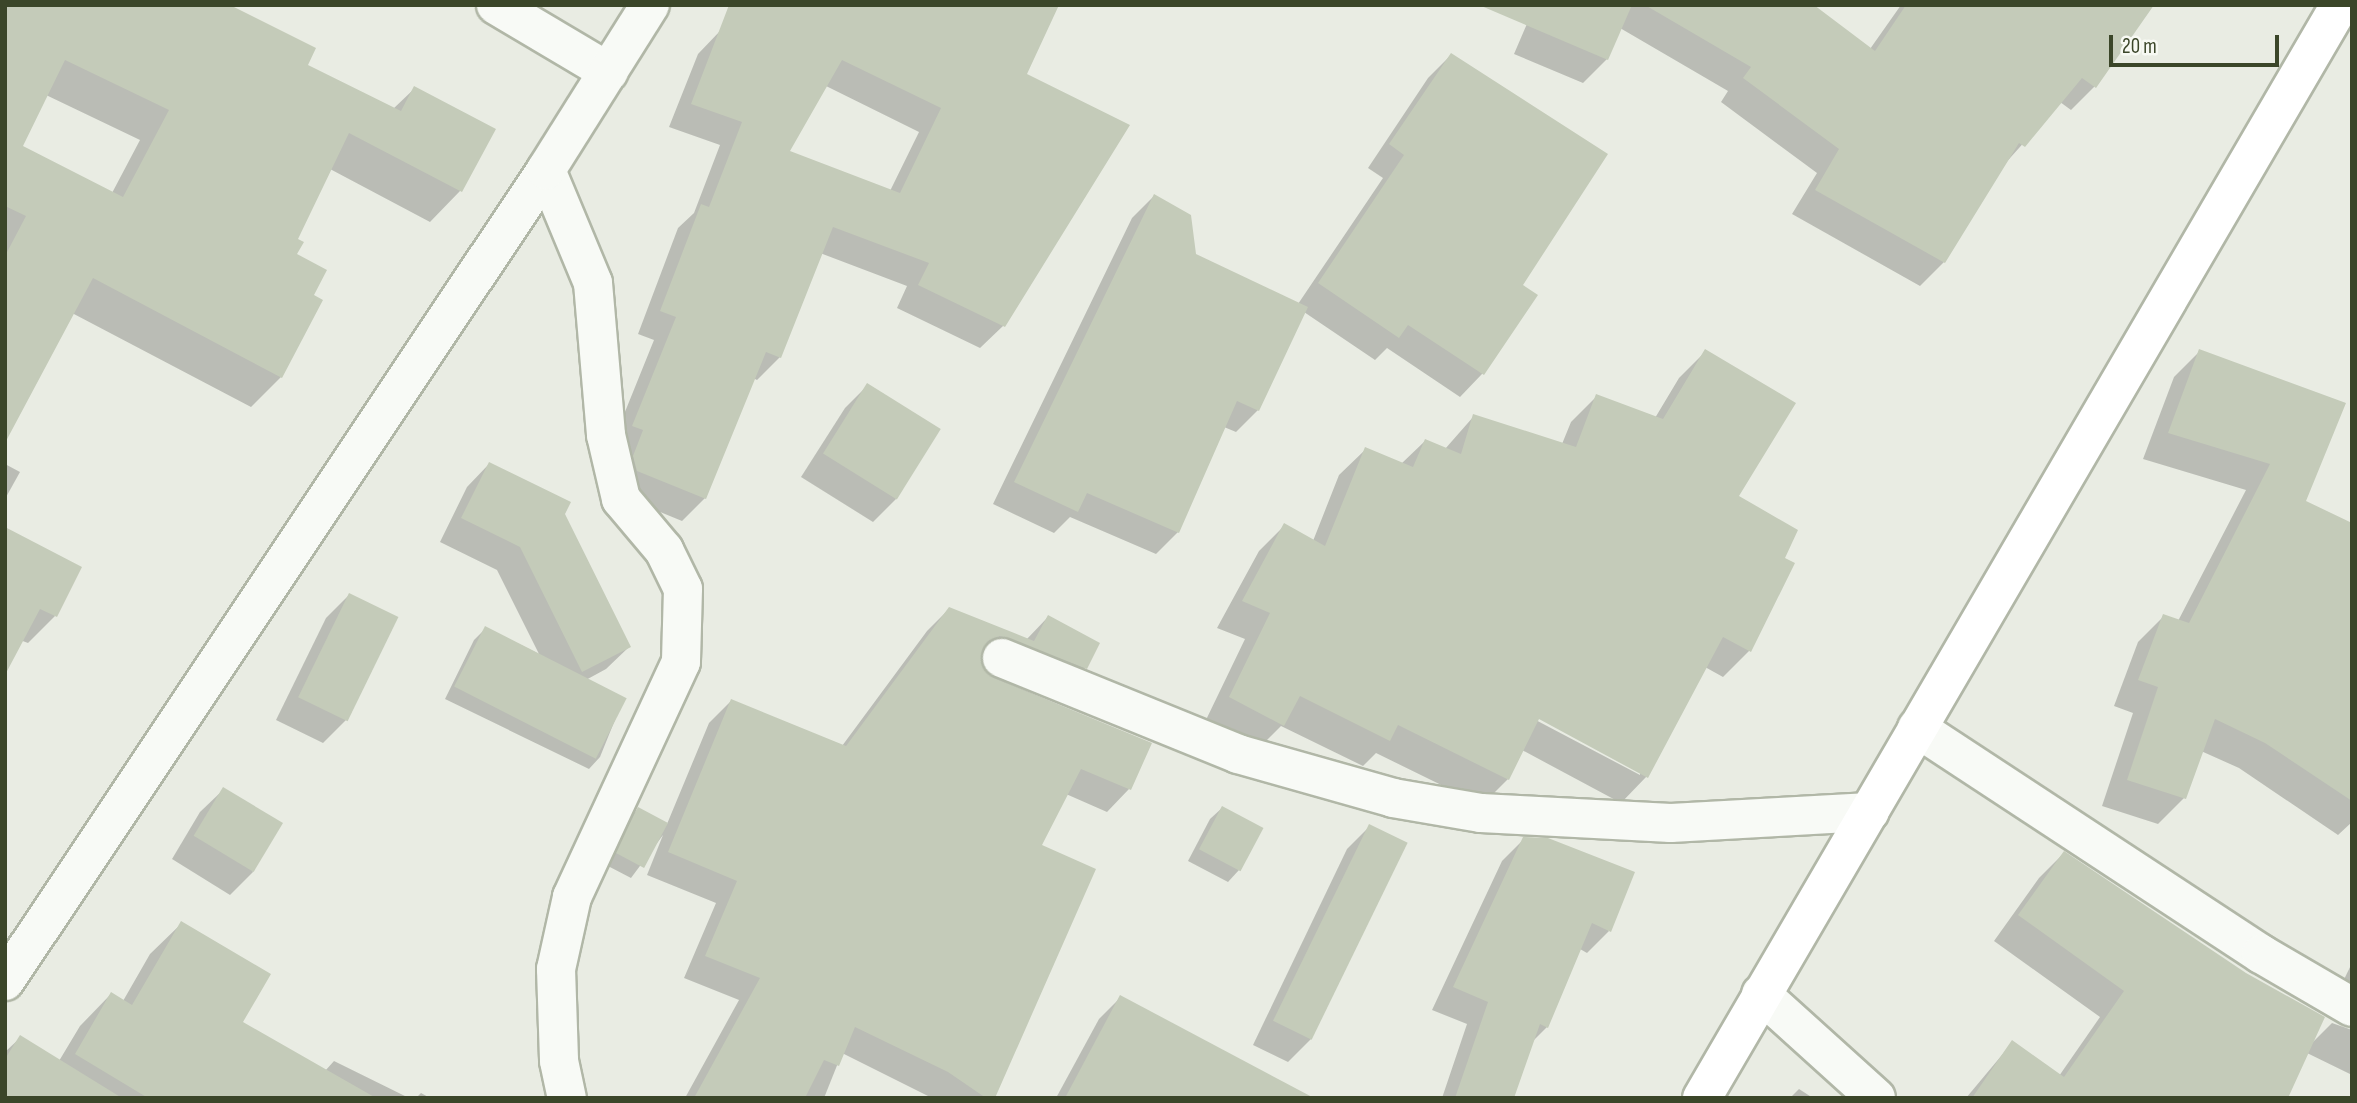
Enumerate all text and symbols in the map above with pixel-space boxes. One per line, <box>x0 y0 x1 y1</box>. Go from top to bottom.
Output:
scale bar <box>2112 21 2282 65</box>
text: 20 m <box>2122 34 2157 59</box>

